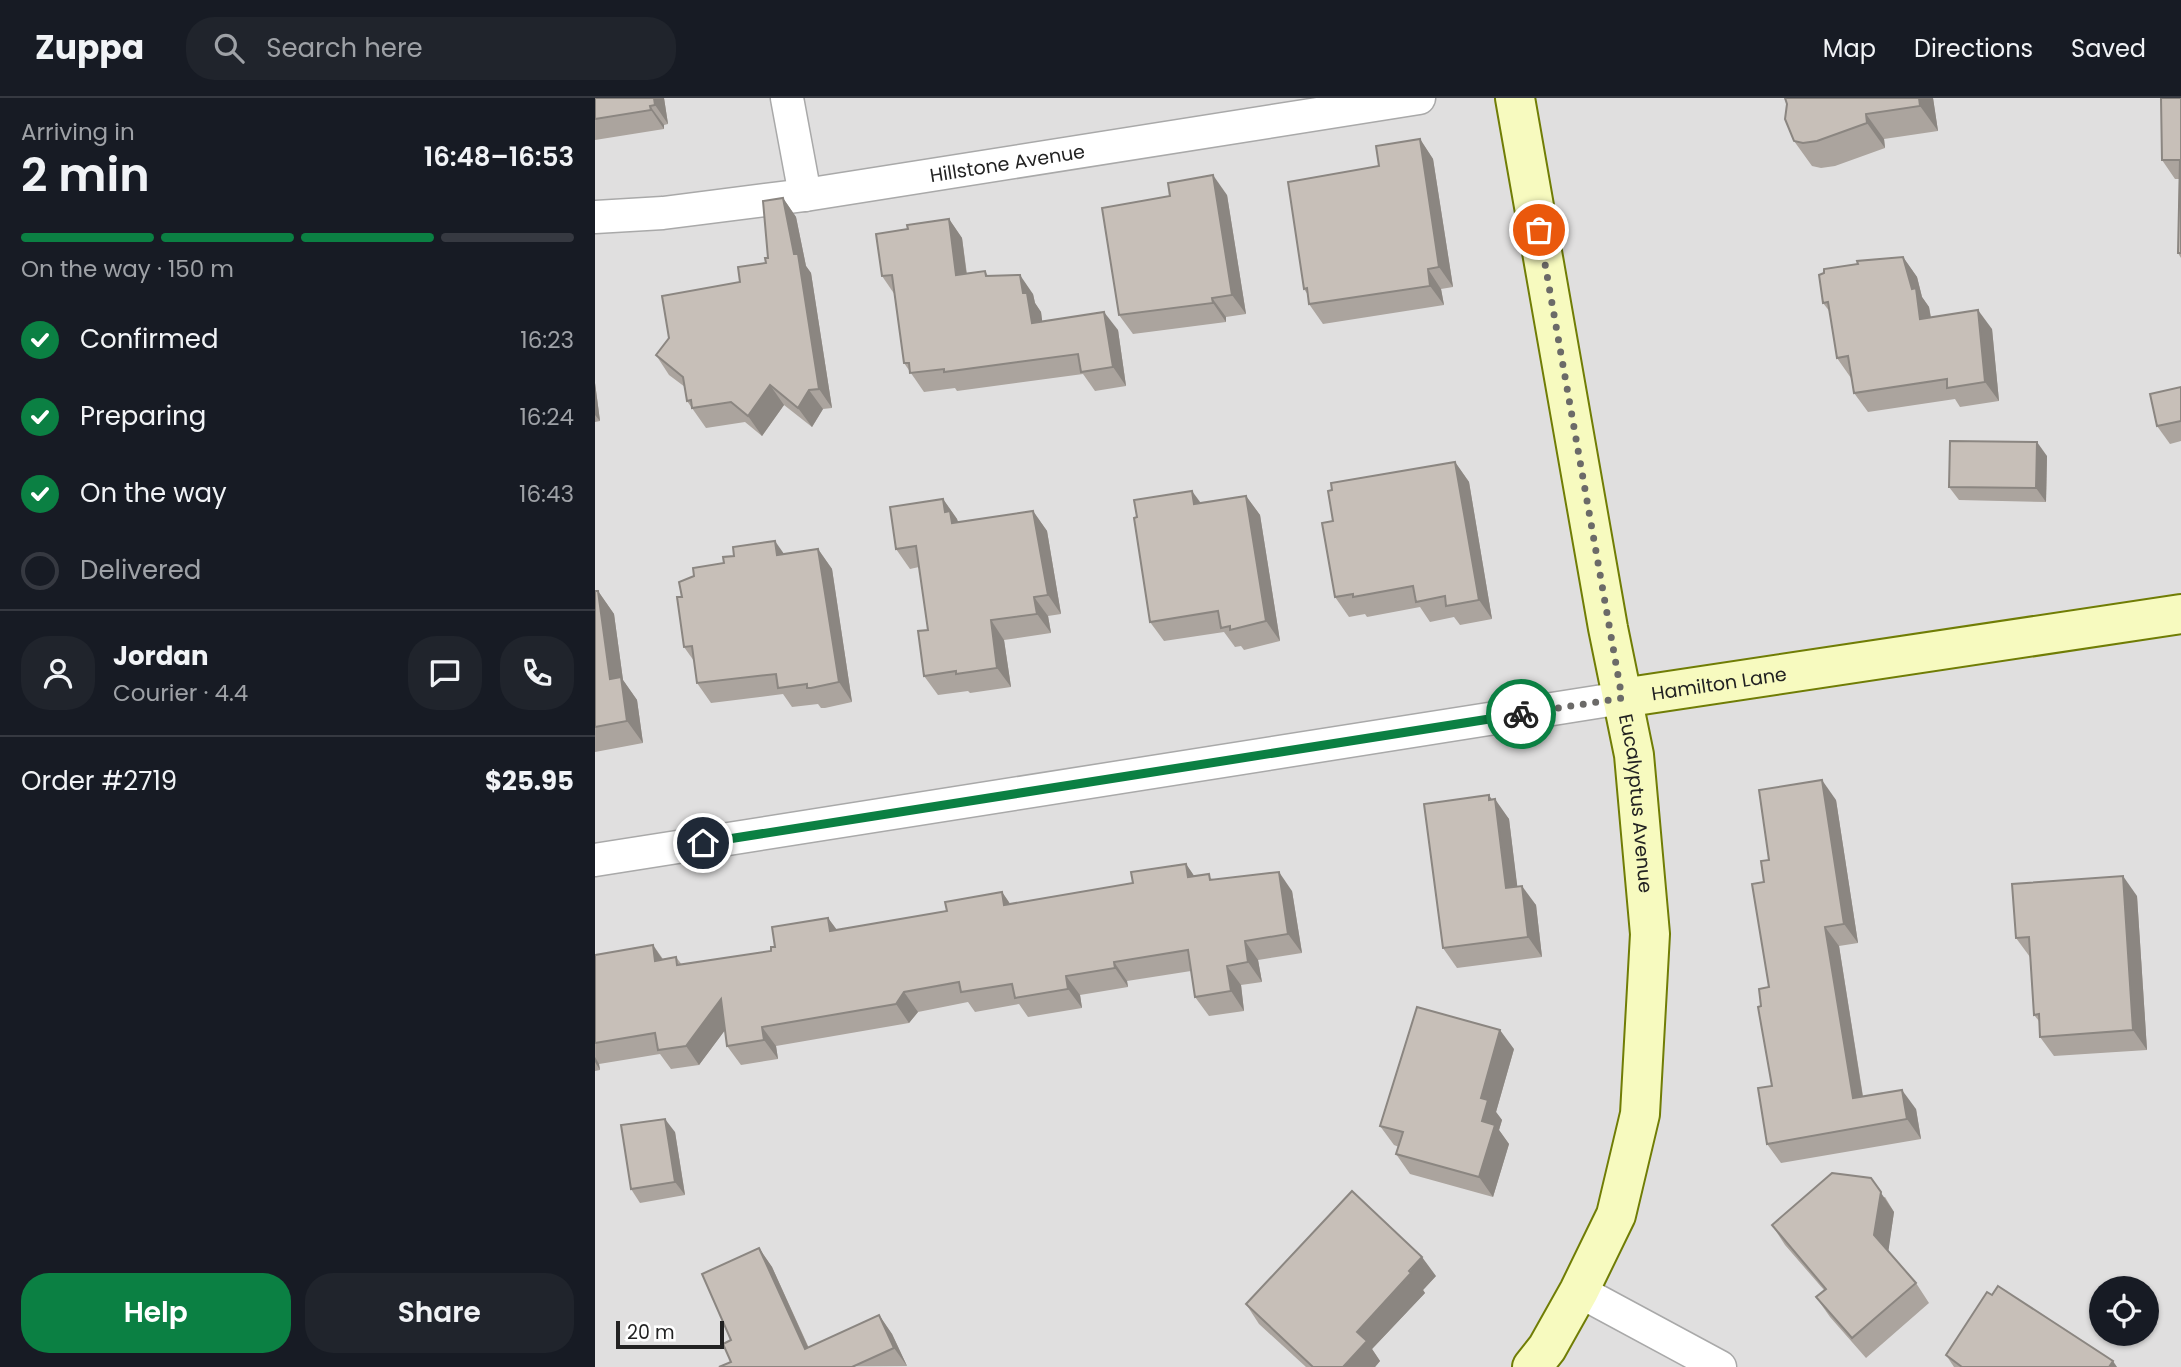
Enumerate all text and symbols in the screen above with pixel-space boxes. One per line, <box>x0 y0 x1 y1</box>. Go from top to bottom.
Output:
search box <box>186 17 676 80</box>
text: Zuppa <box>35 24 144 71</box>
icon: search <box>210 29 248 67</box>
text: Search here <box>266 30 423 66</box>
text: Map <box>1823 32 1876 65</box>
text: Directions <box>1914 32 2033 65</box>
text: Saved <box>2071 32 2146 65</box>
text: Arriving in <box>21 116 135 148</box>
street label: Hillstone Avenue <box>928 138 1087 189</box>
text: 16:48–16:53 <box>424 139 574 175</box>
text: 2 min <box>21 143 150 207</box>
pin <box>1509 200 1569 260</box>
icon: bag <box>1520 211 1558 249</box>
text: On the way · 150 m <box>21 253 234 285</box>
icon: check <box>21 321 59 359</box>
text: Confirmed <box>80 321 218 357</box>
text: 16:23 <box>520 324 574 356</box>
icon: check <box>21 398 59 436</box>
text: Preparing <box>80 398 206 434</box>
text: 16:24 <box>519 401 574 433</box>
icon: check <box>21 475 59 513</box>
text: On the way <box>80 475 227 511</box>
text: 16:43 <box>519 478 574 510</box>
text: Delivered <box>80 552 201 588</box>
button: person <box>21 636 95 710</box>
button: chat <box>408 636 482 710</box>
button: phone <box>500 636 574 710</box>
text: Jordan <box>113 638 209 674</box>
street label: Hamilton Lane <box>1650 660 1788 707</box>
text: Courier · 4.4 <box>113 677 248 709</box>
courier <box>1486 679 1556 749</box>
icon: bike <box>1502 695 1540 733</box>
street label: Eucalyptus Avenue <box>1612 711 1659 894</box>
text: Order #2719 <box>21 763 177 799</box>
text: $25.95 <box>485 763 574 799</box>
pin <box>673 813 733 873</box>
icon: home <box>684 824 722 862</box>
button: Help <box>21 1273 291 1353</box>
button: Share <box>305 1273 574 1353</box>
map controls <box>2089 1276 2159 1346</box>
button: locate <box>2089 1276 2159 1346</box>
scale bar <box>616 1318 725 1350</box>
text: 20 m <box>627 1319 675 1346</box>

